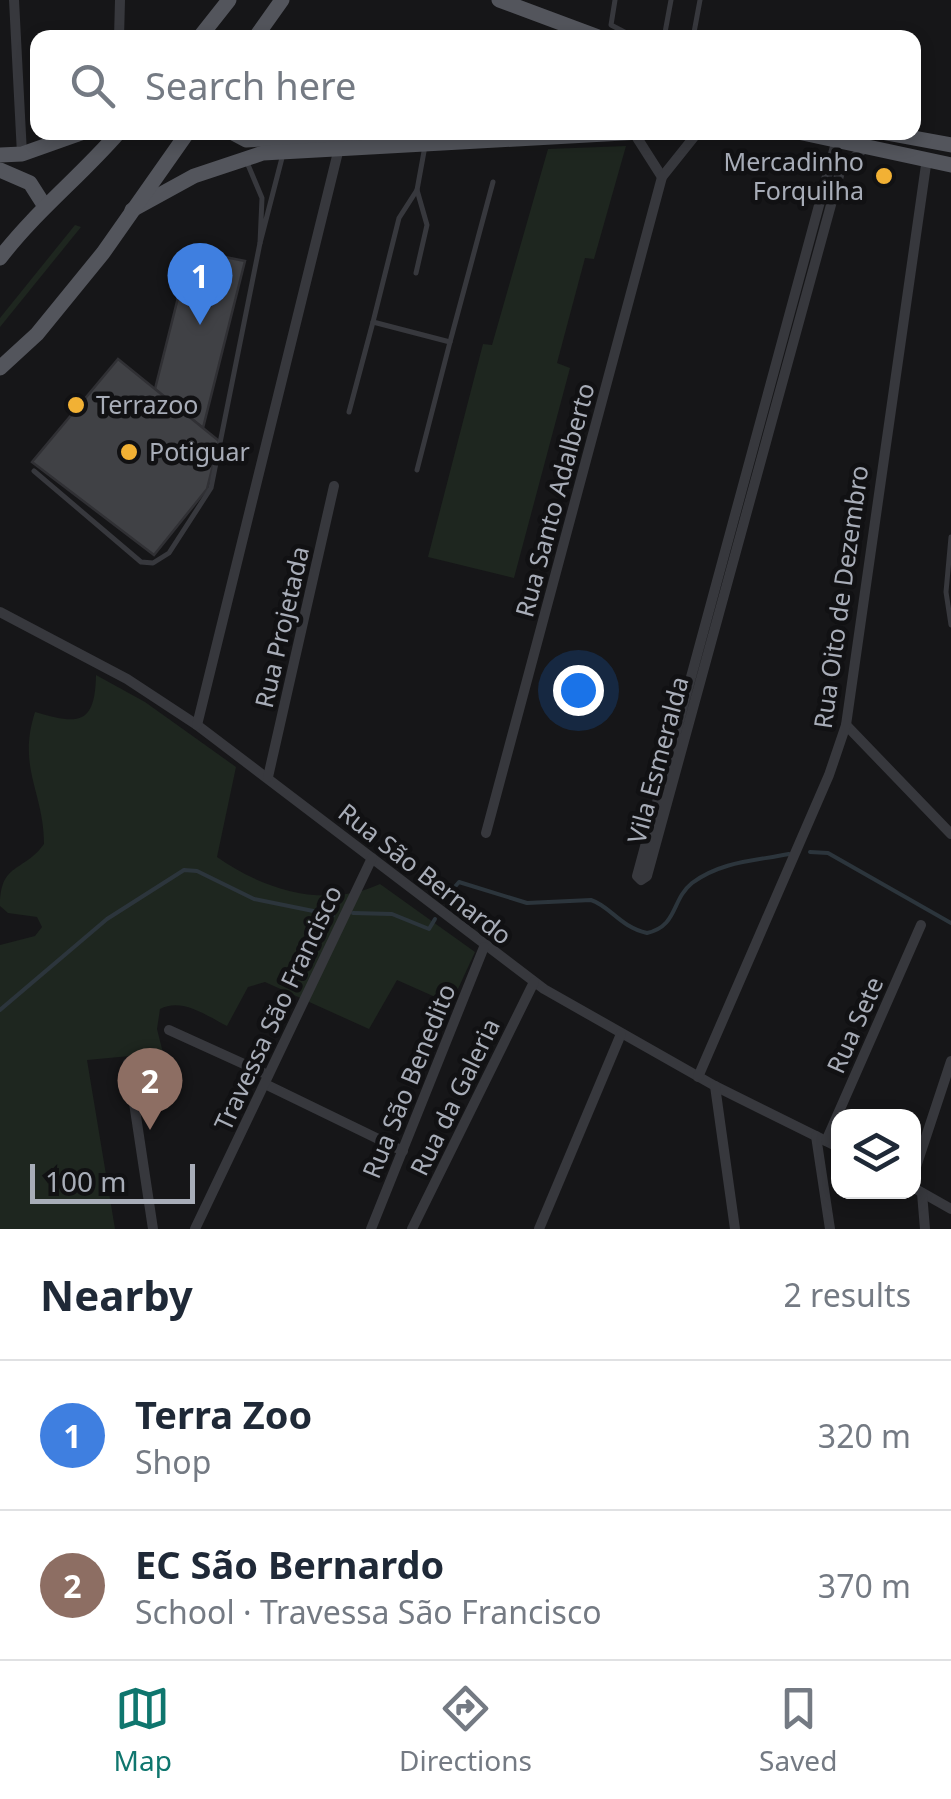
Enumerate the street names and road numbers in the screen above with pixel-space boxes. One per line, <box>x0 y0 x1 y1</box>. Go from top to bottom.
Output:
street label: Rua Santo Adalberto <box>506 379 602 621</box>
street label: Rua Oito de Dezembro <box>805 463 875 731</box>
street label: Rua Projetada <box>246 543 316 711</box>
street label: Vila Esmeralda <box>618 673 696 847</box>
street label: Rua São Bernardo <box>332 795 519 952</box>
street label: Travessa São Francisco <box>205 879 349 1136</box>
street label: Rua Sete <box>818 971 890 1078</box>
street label: Rua São Benedito <box>354 978 463 1183</box>
street label: Rua da Galeria <box>401 1012 507 1181</box>

